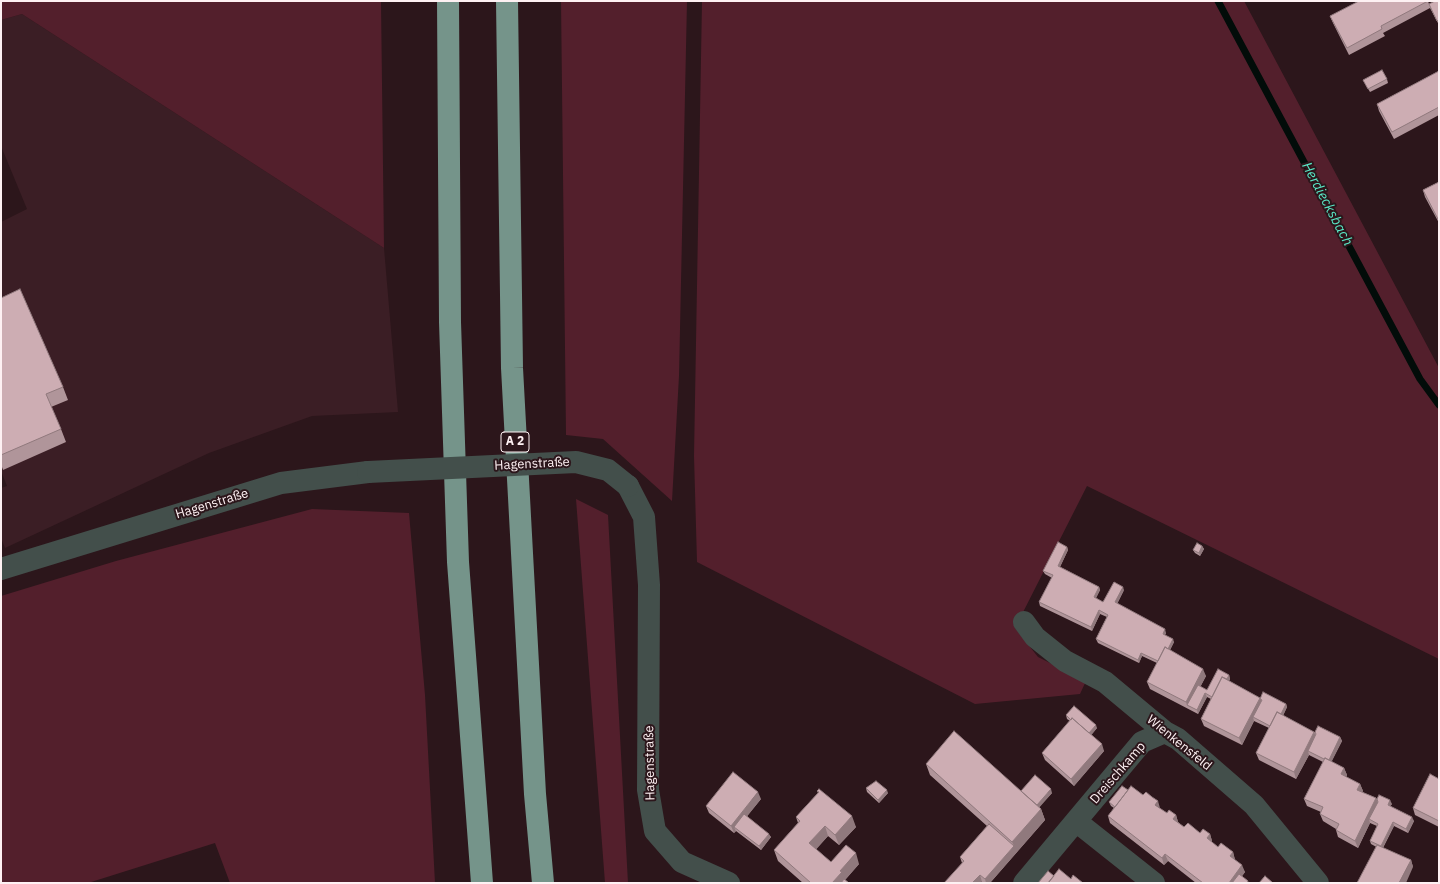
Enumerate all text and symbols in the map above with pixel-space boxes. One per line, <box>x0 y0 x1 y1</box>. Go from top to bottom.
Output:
water label: Herdiecksbach <box>1298 159 1356 249</box>
road number: A 2 <box>501 432 529 452</box>
street label: Hagenstraße <box>494 454 570 474</box>
street label: Hagenstraße <box>174 486 250 522</box>
street label: Wienkensfeld <box>1143 712 1215 774</box>
street label: Hagenstraße <box>642 725 658 801</box>
street label: Dreischkamp <box>1087 739 1149 807</box>

